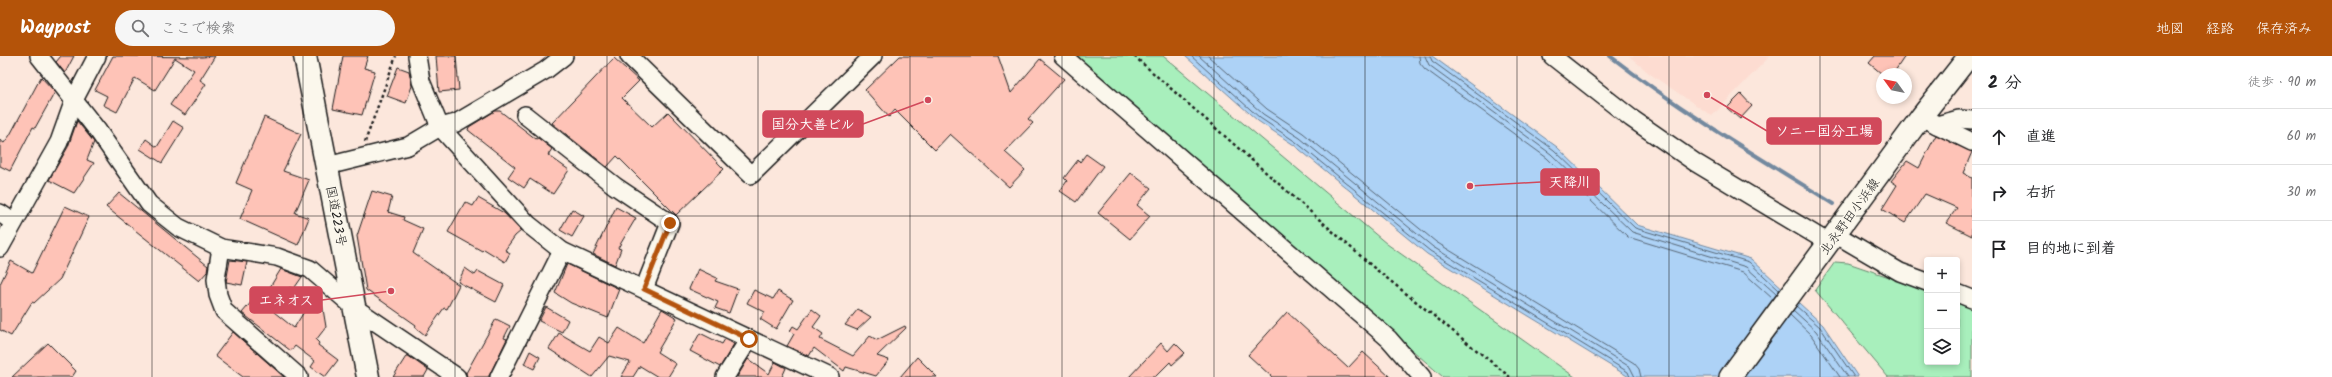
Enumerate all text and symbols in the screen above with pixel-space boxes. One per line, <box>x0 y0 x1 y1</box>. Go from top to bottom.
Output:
search box <box>115 10 395 46</box>
text: Waypost <box>20 13 91 43</box>
icon: search <box>129 17 151 39</box>
text: ここで検索 <box>161 17 236 41</box>
text: 地図 <box>2156 18 2184 40</box>
text: 経路 <box>2206 18 2234 40</box>
text: 保存済み <box>2256 18 2312 40</box>
north arrow <box>1876 68 1912 104</box>
text: 2 分 <box>1988 70 2021 97</box>
text: 徒歩 · 90 m <box>2248 72 2316 93</box>
callout: 国分大善ビル <box>763 111 863 137</box>
text: 国分大善ビル <box>771 114 855 136</box>
callout: ソニー国分工場 <box>1767 118 1881 144</box>
text: ソニー国分工場 <box>1775 121 1873 143</box>
text: 直進 <box>2026 125 2056 149</box>
icon: ahead <box>1988 126 2010 148</box>
text: 60 m <box>2287 126 2316 147</box>
callout: 天降川 <box>1541 169 1599 195</box>
text: 天降川 <box>1549 172 1591 194</box>
street label: 北永野田小浜線 <box>1815 173 1886 260</box>
text: 右折 <box>2026 181 2056 205</box>
icon: right <box>1988 182 2010 204</box>
text: 30 m <box>2287 182 2316 203</box>
street label: 国道223号 <box>319 184 352 248</box>
route end <box>661 214 679 232</box>
text: 目的地に到着 <box>2026 237 2116 261</box>
icon: arrive <box>1988 238 2010 260</box>
map controls <box>1924 257 1960 365</box>
button: + <box>1924 257 1960 293</box>
callout: エネオス <box>250 287 322 313</box>
text: エネオス <box>258 290 314 312</box>
button: − <box>1924 293 1960 329</box>
button: layers <box>1924 329 1960 365</box>
route start <box>740 330 758 348</box>

